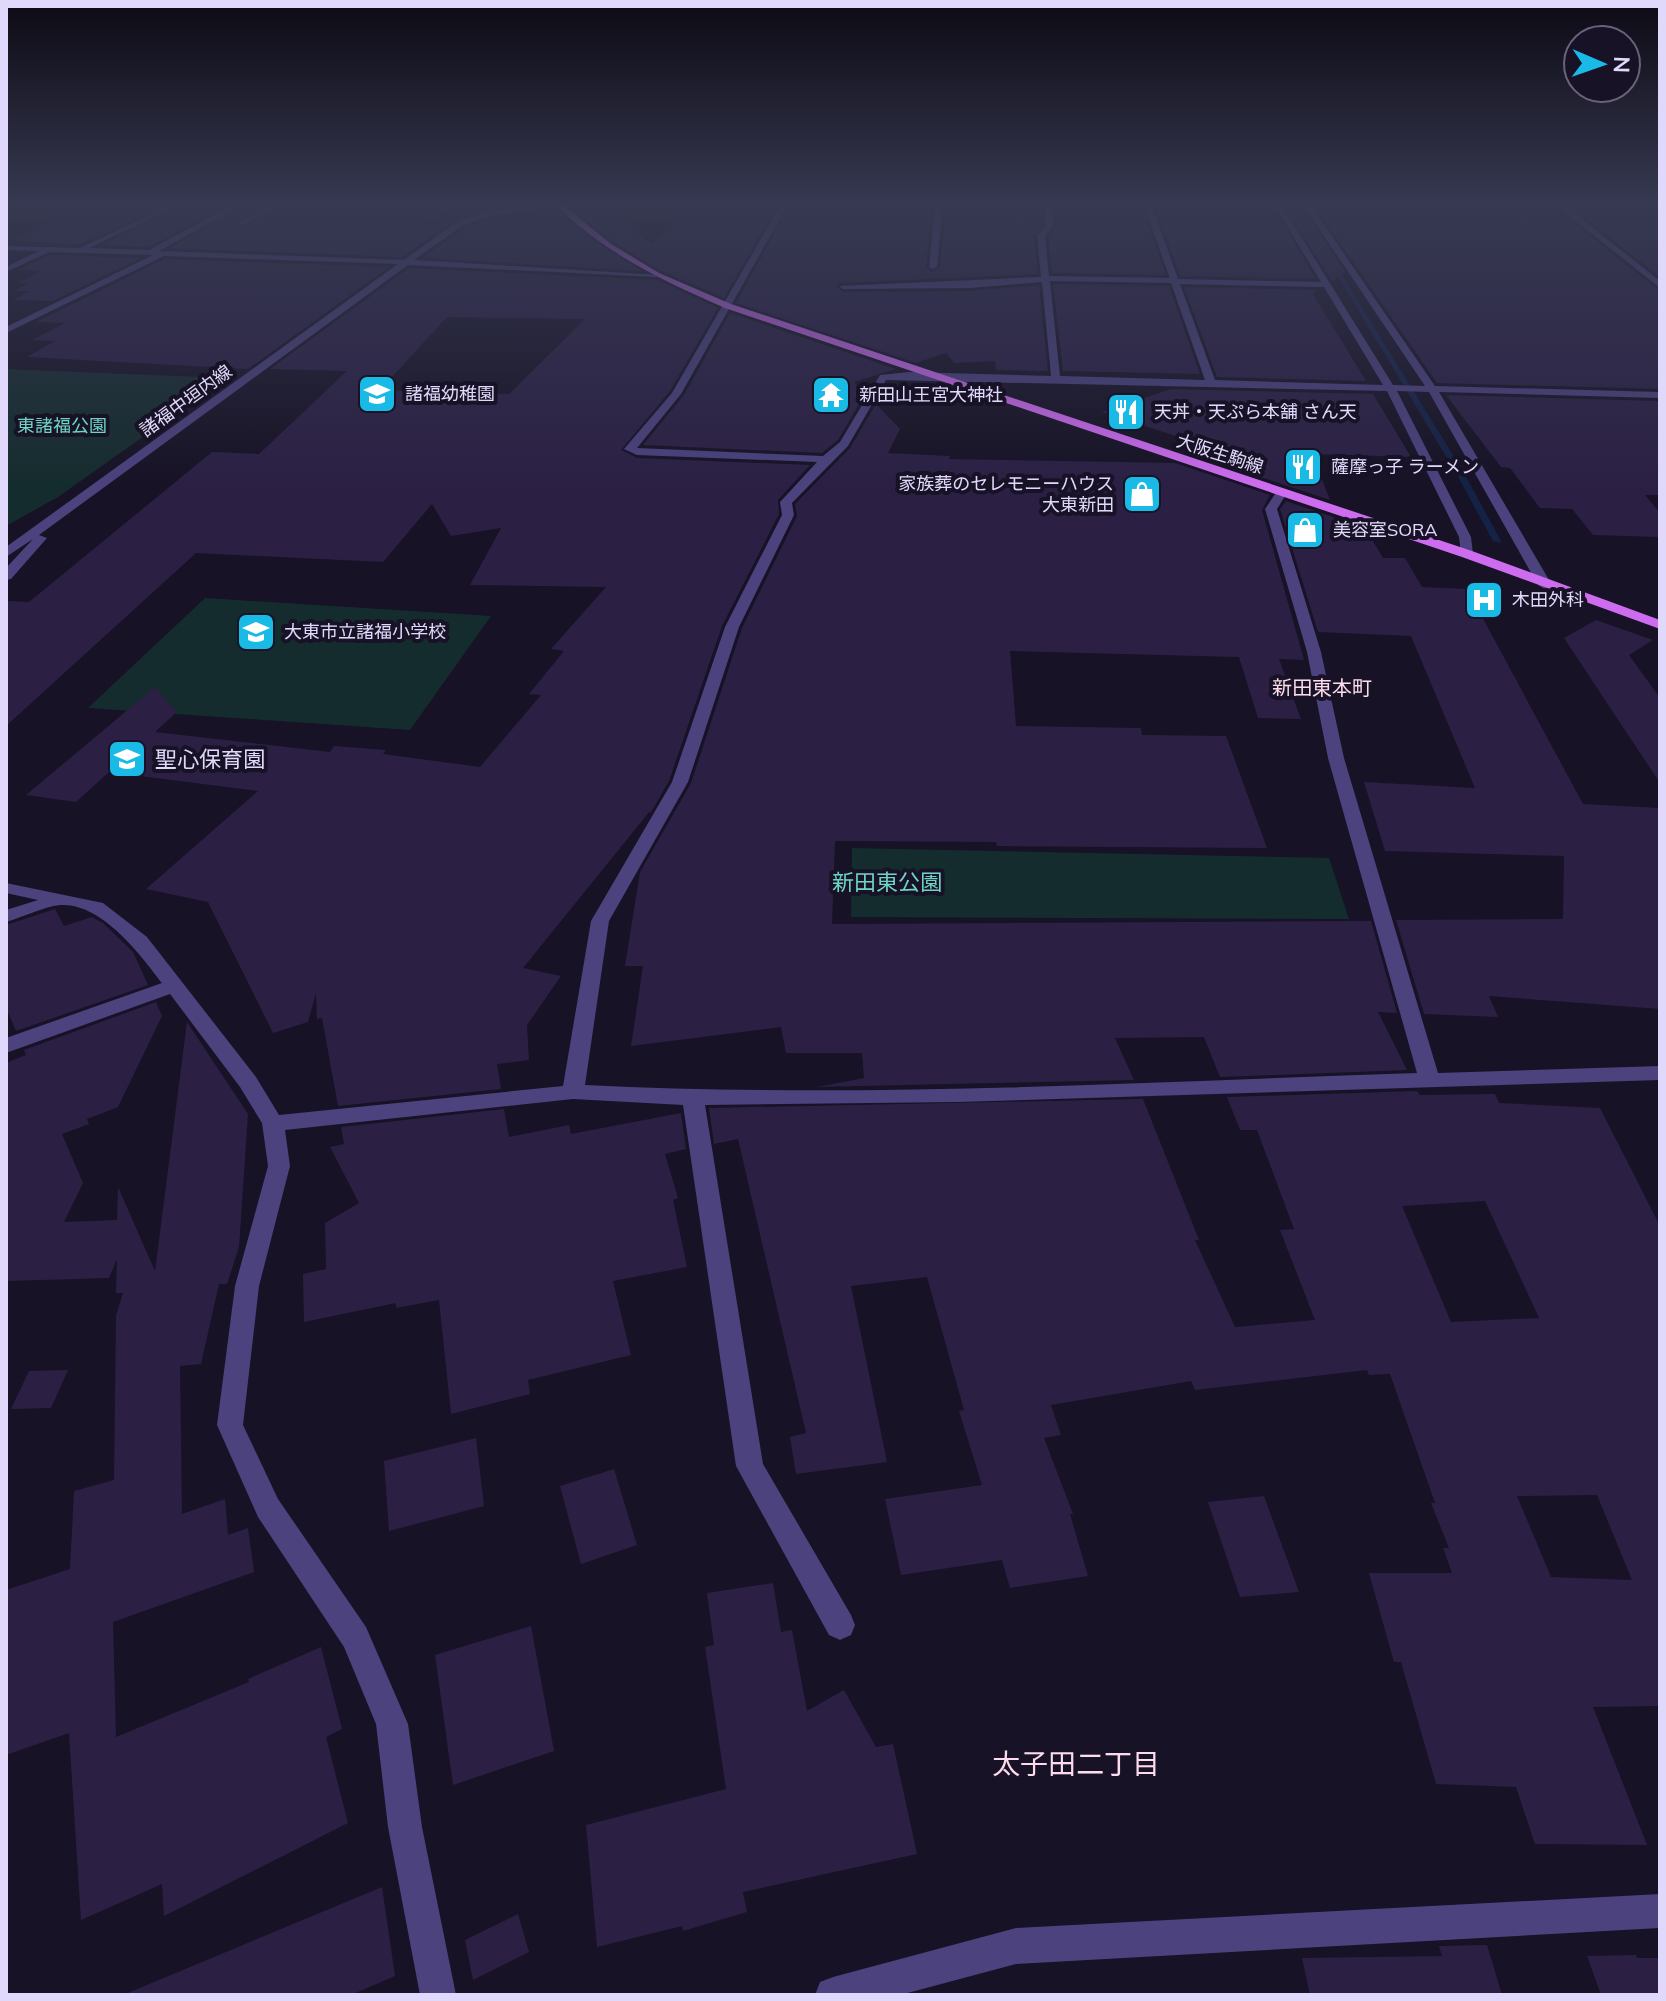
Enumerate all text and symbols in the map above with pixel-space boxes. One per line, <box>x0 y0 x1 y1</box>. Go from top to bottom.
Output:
north arrow <box>1562 24 1642 104</box>
text: N <box>1608 56 1636 73</box>
street label: 諸福中垣内線 <box>135 360 236 442</box>
school or university icon: 諸福幼稚園 <box>356 373 398 415</box>
temple icon: 新田山王宮大神社 <box>810 374 852 416</box>
place label: 諸福幼稚園 <box>405 382 495 405</box>
place label: 新田山王宮大神社 <box>859 383 1003 406</box>
restaurant icon: 天丼・天ぷら本舗 さん天 <box>1105 391 1147 433</box>
place label: 天丼・天ぷら本舗 さん天 <box>1154 400 1357 423</box>
park label: 東諸福公園 <box>17 414 107 437</box>
street label: 大阪生駒線 <box>1174 429 1267 478</box>
restaurant icon: 薩摩っ子 ラーメン <box>1282 446 1324 488</box>
place label: 薩摩っ子 ラーメン <box>1331 455 1479 478</box>
place label: 家族葬のセレモニーハウス 大東新田 <box>898 472 1114 516</box>
shop icon: 家族葬のセレモニーハウス 大東新田 <box>1121 473 1163 515</box>
shop icon: 美容室SORA <box>1284 509 1326 551</box>
place label: 美容室SORA <box>1333 518 1438 541</box>
hospital icon: 木田外科 <box>1463 579 1505 621</box>
place label: 木田外科 <box>1512 588 1584 611</box>
school or university icon: 大東市立諸福小学校 <box>235 611 277 653</box>
place label: 大東市立諸福小学校 <box>284 620 446 643</box>
district label: 新田東本町 <box>1272 675 1372 700</box>
school or university icon: 聖心保育園 <box>106 738 148 780</box>
place label: 聖心保育園 <box>155 745 265 773</box>
park label: 新田東公園 <box>832 868 942 896</box>
district label: 太子田二丁目 <box>992 1746 1160 1781</box>

